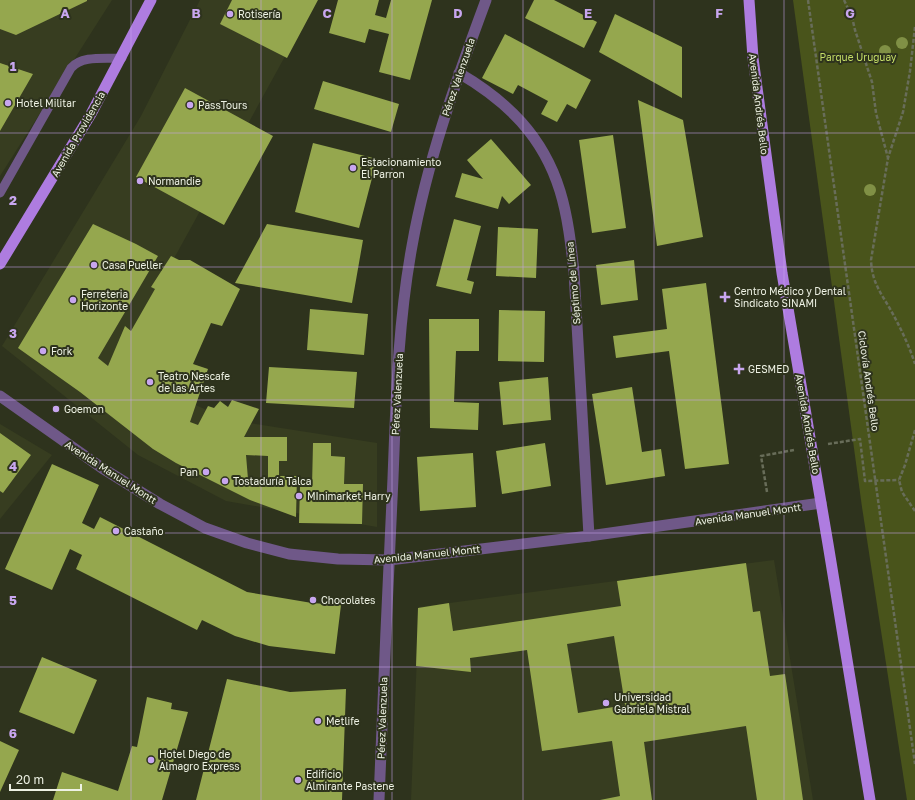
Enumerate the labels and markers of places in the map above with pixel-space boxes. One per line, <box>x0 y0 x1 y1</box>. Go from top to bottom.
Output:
place label: Rotisería <box>238 8 281 20</box>
marker: Rotisería <box>225 9 235 19</box>
place label: Hotel Militar <box>16 97 76 109</box>
marker: Hotel Militar <box>3 98 13 108</box>
place label: PassTours <box>198 99 247 111</box>
marker: PassTours <box>185 100 195 110</box>
place label: Estacionamiento El Parron <box>361 156 441 180</box>
marker: Estacionamiento El Parron <box>348 163 358 173</box>
place label: Normandie <box>148 175 201 187</box>
marker: Normandie <box>135 176 145 186</box>
place label: Casa Pueller <box>102 259 162 271</box>
marker: Casa Pueller <box>89 260 99 270</box>
place label: Centro Médico y Dental Sindicato SINAMI <box>734 285 846 309</box>
place label: Ferreteria Horizonte <box>81 288 128 312</box>
marker: Centro Médico y Dental Sindicato SINAMI <box>719 291 731 303</box>
marker: Ferreteria Horizonte <box>68 295 78 305</box>
place label: Fork <box>51 345 73 357</box>
marker: Fork <box>38 346 48 356</box>
marker: GESMED <box>733 363 745 375</box>
place label: GESMED <box>748 363 789 375</box>
place label: Teatro Nescafe de las Artes <box>158 370 230 394</box>
marker: Teatro Nescafe de las Artes <box>145 377 155 387</box>
place label: Goemon <box>64 403 104 415</box>
marker: Goemon <box>51 404 61 414</box>
place label: Pan <box>180 466 198 478</box>
marker: Pan <box>201 467 211 477</box>
place label: Tostaduría Talca <box>233 475 311 487</box>
marker: Tostaduría Talca <box>220 476 230 486</box>
place label: MInimarket Harry <box>307 490 391 502</box>
marker: MInimarket Harry <box>294 491 304 501</box>
place label: Castaño <box>124 525 164 537</box>
marker: Castaño <box>111 526 121 536</box>
place label: Chocolates <box>321 594 375 606</box>
marker: Chocolates <box>308 595 318 605</box>
place label: Universidad Gabriela Mistral <box>614 691 690 715</box>
marker: Universidad Gabriela Mistral <box>601 698 611 708</box>
place label: Metlife <box>326 715 360 727</box>
marker: Metlife <box>313 716 323 726</box>
place label: Hotel Diego de Almagro Express <box>159 748 240 772</box>
marker: Hotel Diego de Almagro Express <box>146 755 156 765</box>
place label: Edificio Almirante Pastene <box>306 768 394 792</box>
marker: Edificio Almirante Pastene <box>293 775 303 785</box>

